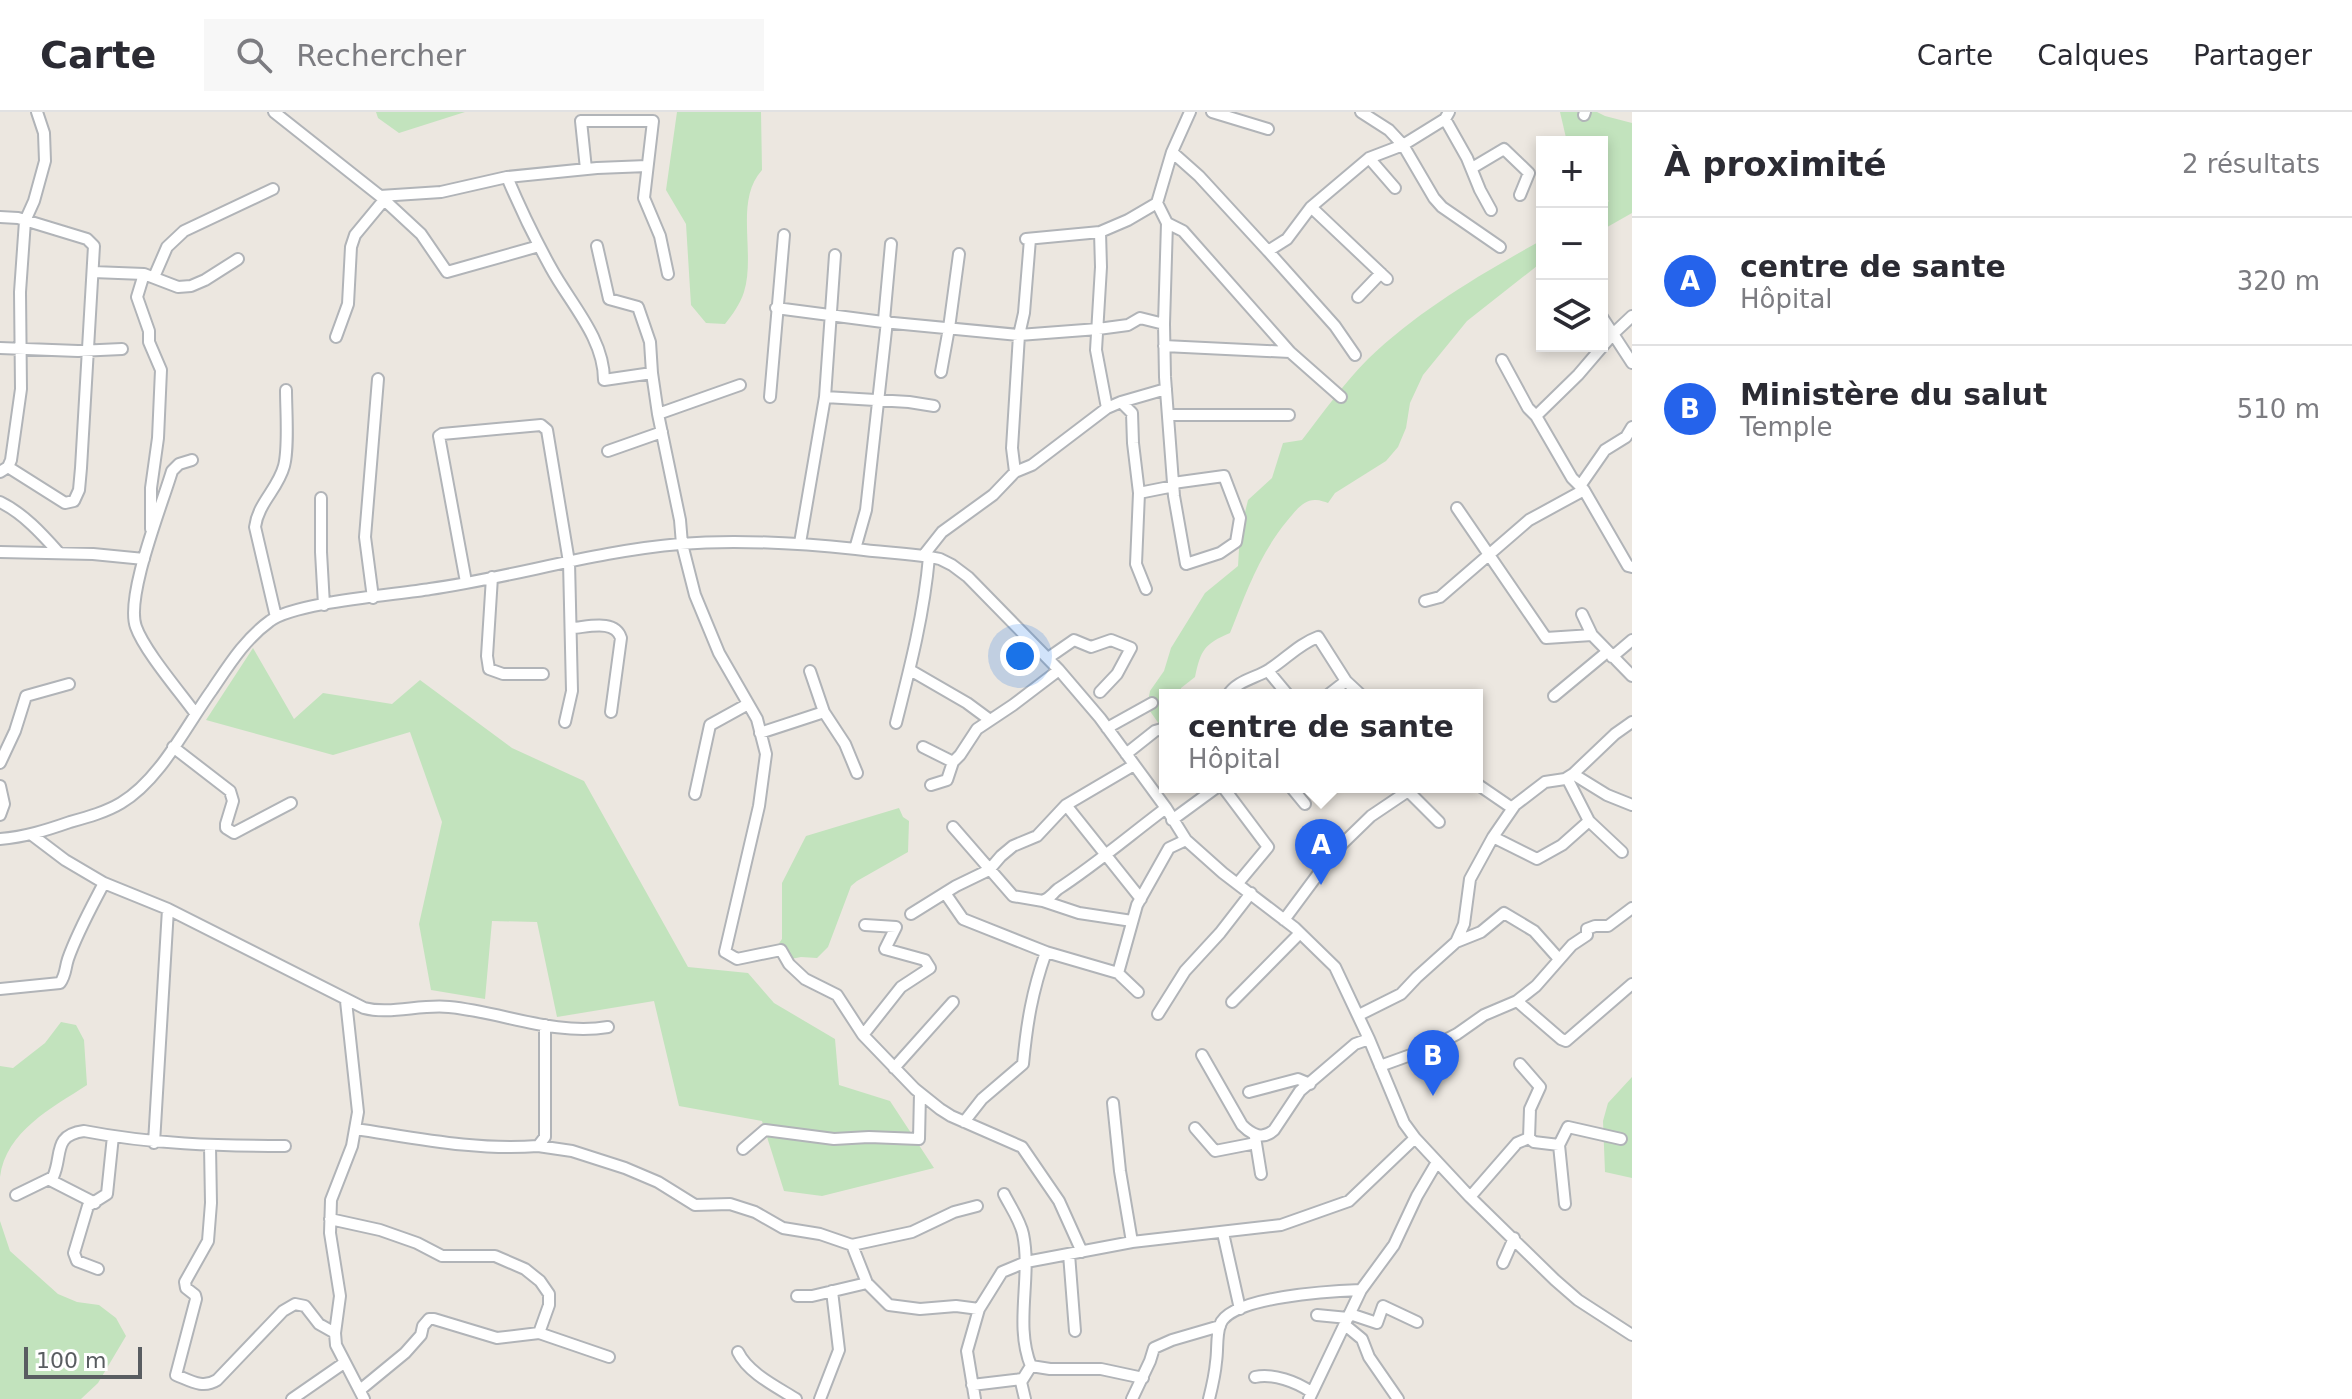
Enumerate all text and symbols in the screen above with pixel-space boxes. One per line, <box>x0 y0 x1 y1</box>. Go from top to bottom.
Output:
search box <box>204 19 764 91</box>
text: Carte <box>40 33 156 77</box>
icon: search <box>232 33 276 77</box>
text: Rechercher <box>296 38 466 73</box>
text: Carte <box>1917 39 1993 72</box>
text: Calques <box>2037 39 2149 72</box>
text: Partager <box>2193 39 2312 72</box>
map controls <box>1536 136 1608 352</box>
button: + <box>1536 136 1608 208</box>
text: À proximité <box>1664 144 1887 184</box>
text: 2 résultats <box>2182 149 2320 179</box>
button: − <box>1536 208 1608 280</box>
text: centre de sante <box>1740 249 2006 284</box>
text: A <box>1680 266 1700 296</box>
text: 320 m <box>2237 266 2320 296</box>
button: layers <box>1536 280 1608 352</box>
text: Hôpital <box>1740 284 1833 314</box>
text: Ministère du salut <box>1740 377 2047 412</box>
text: B <box>1680 394 1700 424</box>
text: 510 m <box>2237 394 2320 424</box>
text: Temple <box>1740 412 1833 442</box>
your location <box>1000 636 1040 676</box>
popup <box>1159 689 1483 793</box>
text: centre de sante <box>1188 709 1454 744</box>
text: Hôpital <box>1188 744 1281 774</box>
pin: A <box>1295 819 1347 885</box>
pin: B <box>1407 1030 1459 1096</box>
scale bar <box>24 1343 142 1379</box>
text: 100 m <box>36 1348 106 1373</box>

